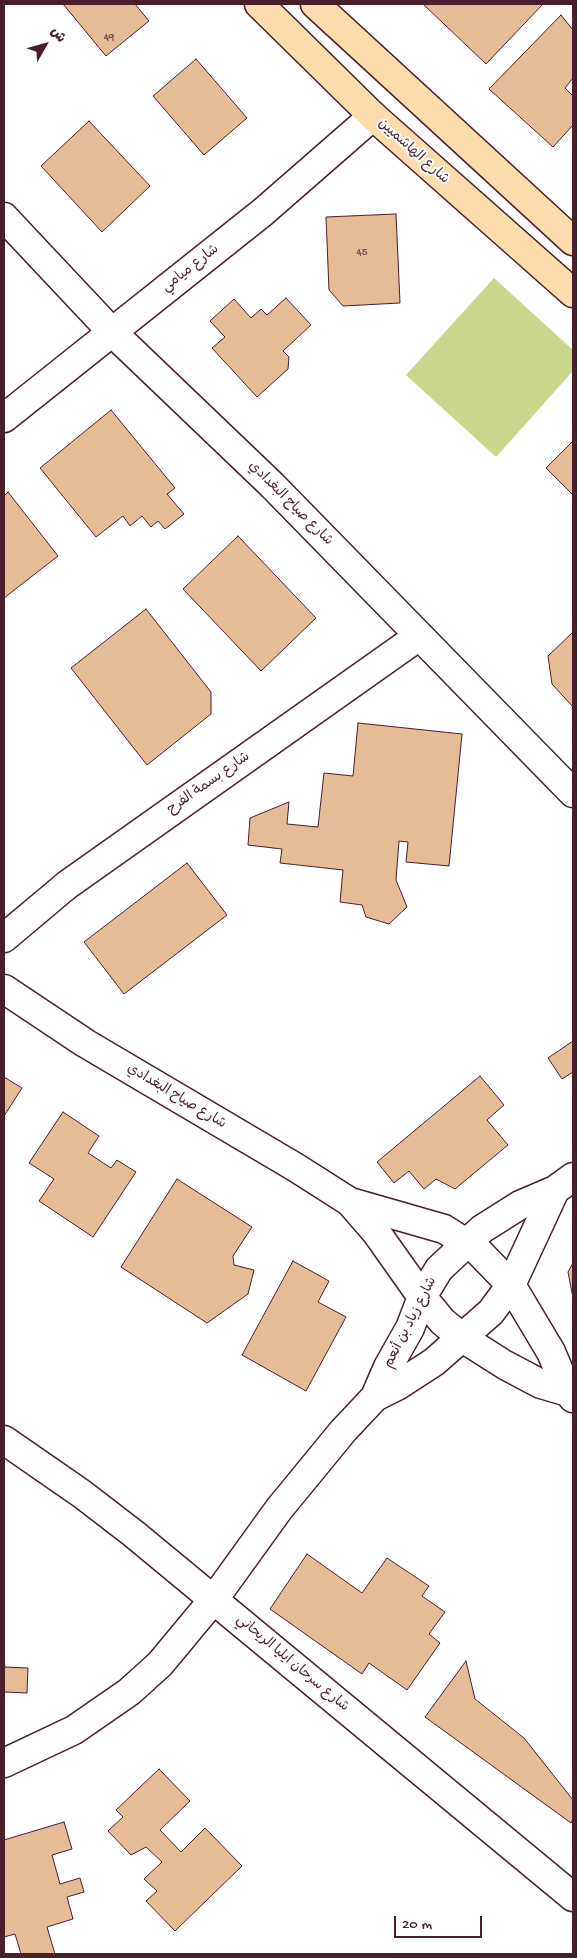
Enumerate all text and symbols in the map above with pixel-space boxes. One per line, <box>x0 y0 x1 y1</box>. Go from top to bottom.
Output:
north arrow <box>20 20 70 70</box>
text: ش <box>46 24 69 47</box>
house number: 49 <box>104 31 114 45</box>
street label: شارع الهاشميين <box>374 116 452 188</box>
street label: شارع ميامي <box>159 242 223 296</box>
house number: 45 <box>357 246 367 260</box>
street label: شارع صياح البغدادي <box>244 458 336 550</box>
street label: شارع بسمة الفرح <box>164 749 254 819</box>
street label: شارع صياح البغدادي <box>123 1061 229 1133</box>
street label: شارع زياد بن أنعم <box>381 1275 441 1371</box>
street label: شارع سرحان ايليا الريحاني <box>232 1612 352 1716</box>
scale bar <box>397 1906 484 1938</box>
text: 20 m <box>402 1916 432 1934</box>

